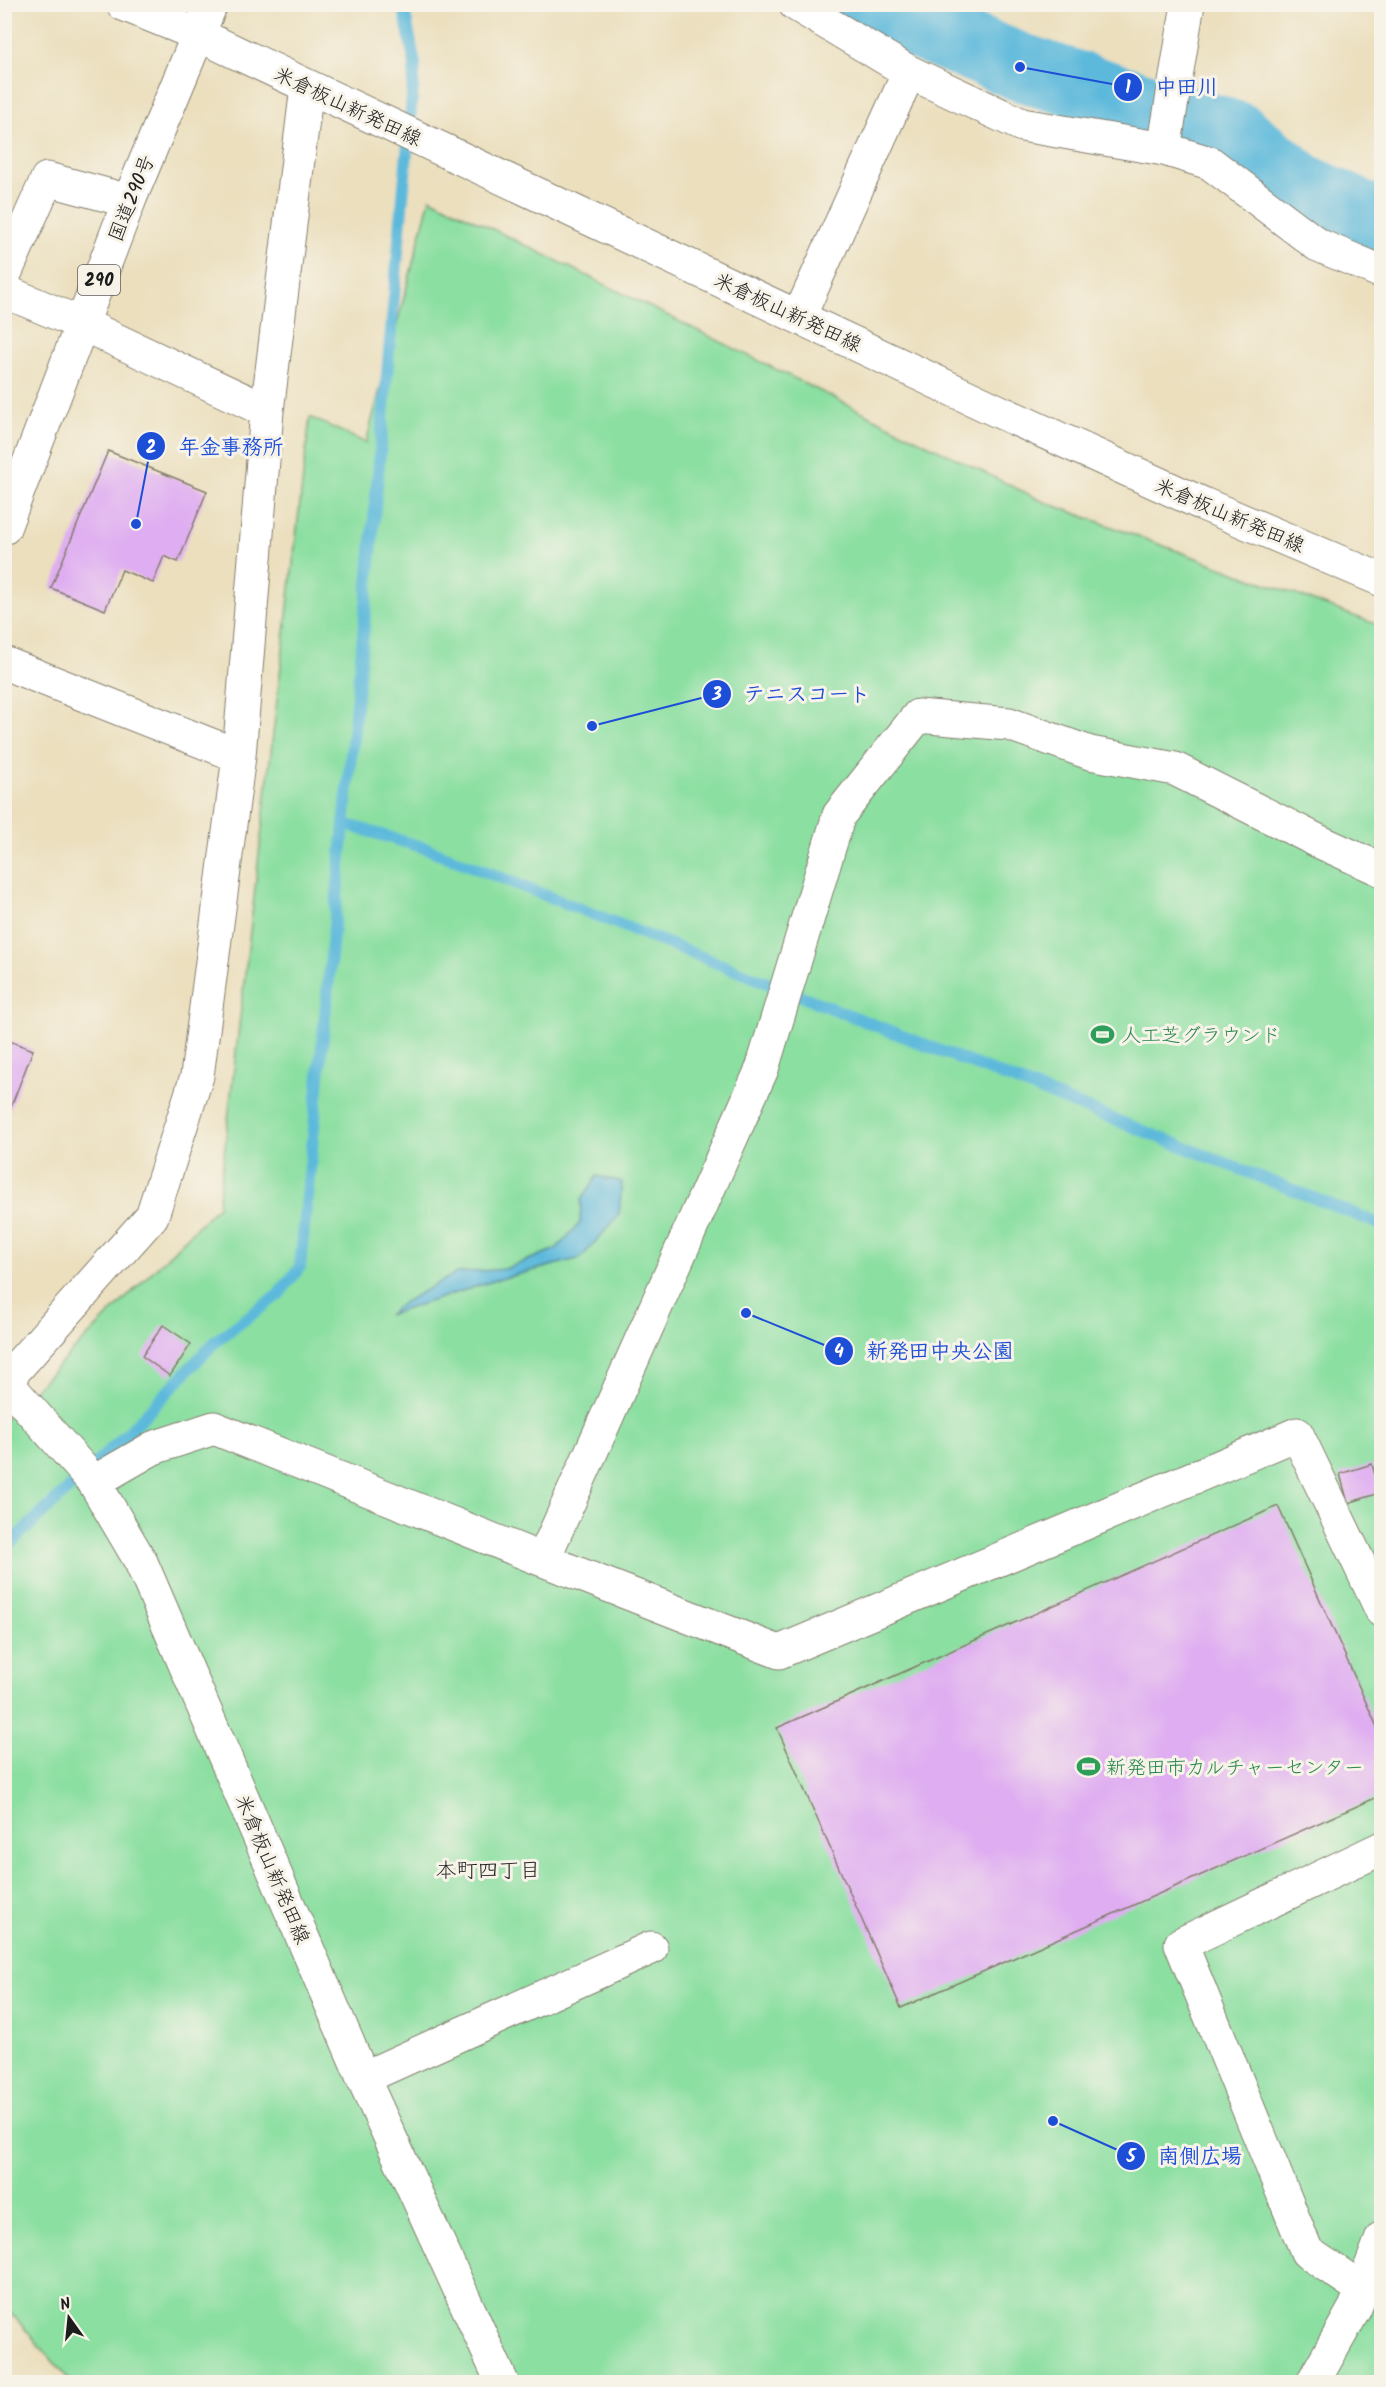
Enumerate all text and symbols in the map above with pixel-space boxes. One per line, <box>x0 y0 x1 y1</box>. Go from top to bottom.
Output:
street label: 米倉板山新発田線 <box>268 60 426 156</box>
callout: 中田川 <box>1113 68 1230 107</box>
text: 中田川 <box>1156 72 1219 105</box>
text: 1 <box>1125 74 1131 103</box>
street label: 国道290号 <box>101 150 165 247</box>
road number: 290 <box>78 265 120 295</box>
street label: 米倉板山新発田線 <box>708 266 866 362</box>
callout: 年金事務所 <box>136 427 295 466</box>
text: 年金事務所 <box>179 432 284 465</box>
text: 2 <box>146 434 156 463</box>
street label: 米倉板山新発田線 <box>1149 471 1309 563</box>
callout: テニスコート <box>702 674 882 713</box>
text: テニスコート <box>744 679 870 712</box>
text: 3 <box>711 681 722 710</box>
place label: 人工芝グラウンド <box>1121 1021 1281 1053</box>
sports icon: 人工芝グラウンド <box>1090 1022 1116 1048</box>
callout: 新発田中央公園 <box>824 1332 1025 1371</box>
text: 新発田中央公園 <box>867 1336 1014 1369</box>
text: 4 <box>834 1338 844 1367</box>
place label: 新発田市カルチャーセンター <box>1106 1753 1364 1785</box>
sports icon: 新発田市カルチャーセンター <box>1075 1754 1101 1780</box>
street label: 米倉板山新発田線 <box>225 1790 317 1950</box>
district label: 本町四丁目 <box>436 1855 541 1888</box>
callout: 南側広場 <box>1116 2136 1254 2175</box>
text: 南側広場 <box>1158 2141 1242 2174</box>
text: 5 <box>1125 2143 1137 2172</box>
north arrow <box>39 2288 99 2348</box>
text: N <box>57 2292 74 2318</box>

